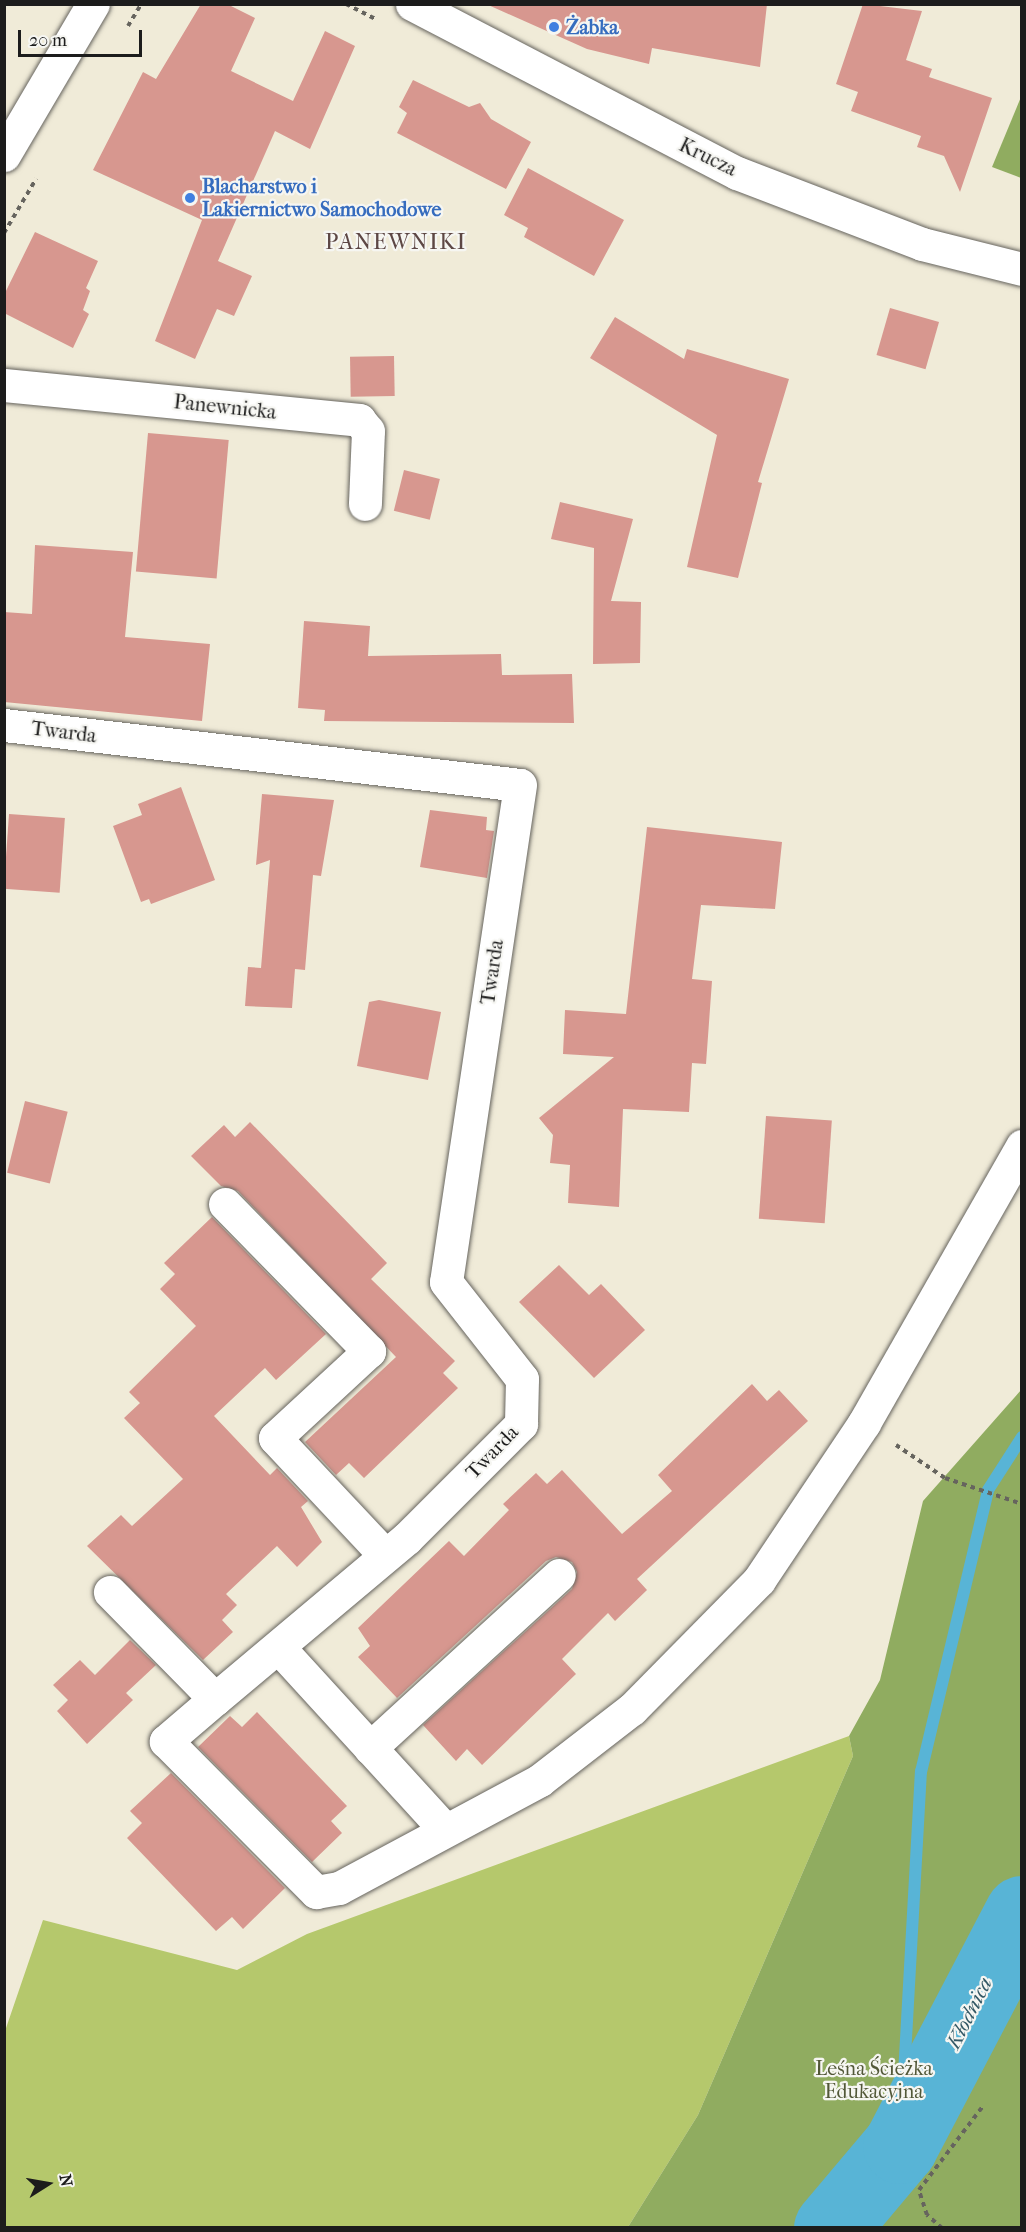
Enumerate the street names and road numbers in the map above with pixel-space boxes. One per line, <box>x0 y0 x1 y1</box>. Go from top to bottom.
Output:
street label: Krucza <box>675 133 741 181</box>
street label: Panewnicka <box>173 390 277 424</box>
street label: Twarda <box>30 716 98 748</box>
street label: Twarda <box>476 938 508 1006</box>
street label: Twarda <box>461 1420 523 1484</box>

